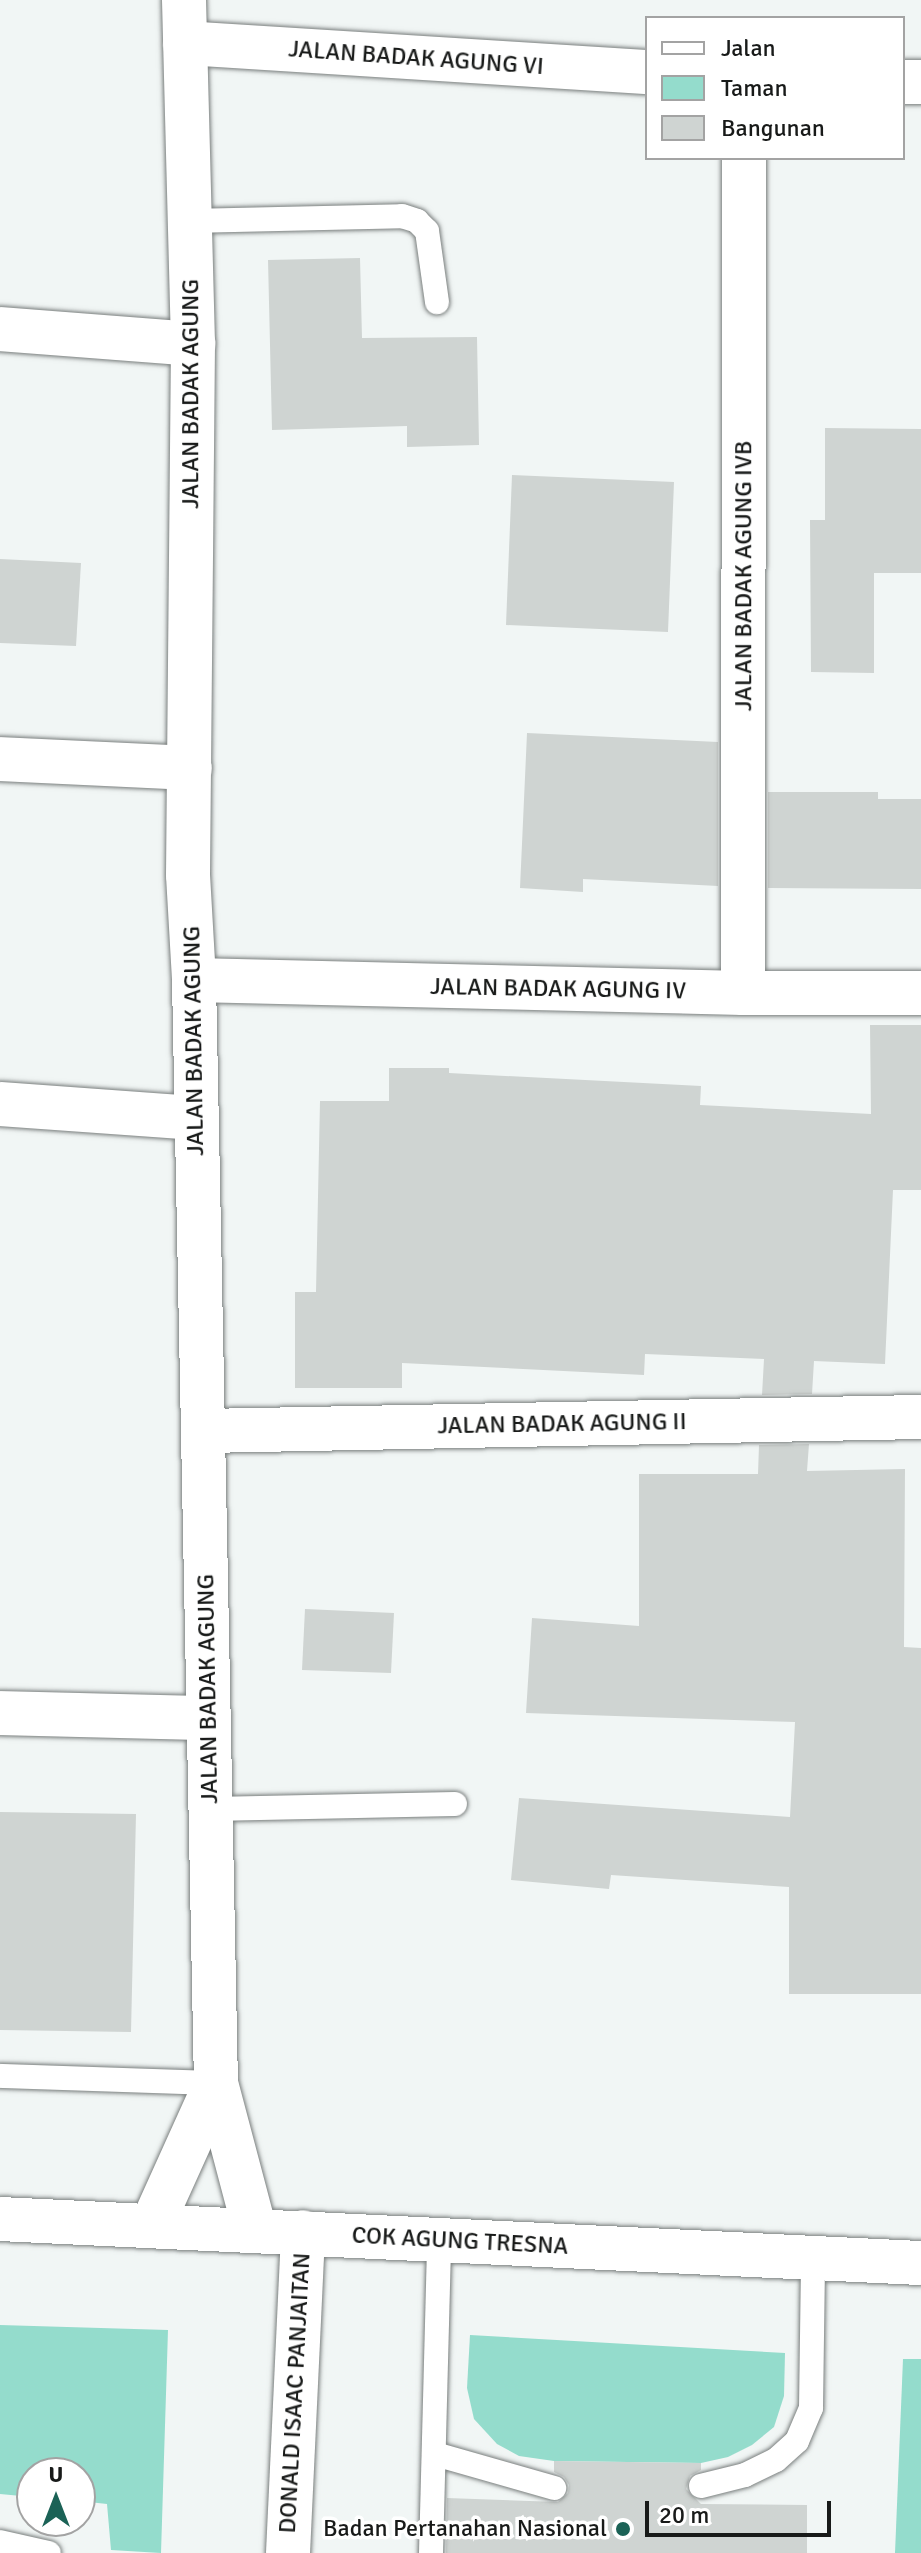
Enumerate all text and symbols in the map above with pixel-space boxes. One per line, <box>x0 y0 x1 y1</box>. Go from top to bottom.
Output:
legend <box>645 16 905 160</box>
text: Jalan <box>721 33 776 63</box>
street label: JALAN BADAK AGUNG VI <box>287 35 545 81</box>
text: Taman <box>721 73 788 103</box>
text: Bangunan <box>721 113 825 143</box>
street label: JALAN BADAK AGUNG <box>177 279 205 509</box>
street label: JALAN BADAK AGUNG IVB <box>730 441 758 711</box>
street label: JALAN BADAK AGUNG <box>178 926 210 1156</box>
street label: JALAN BADAK AGUNG IV <box>430 972 686 1006</box>
street label: JALAN BADAK AGUNG II <box>437 1407 687 1441</box>
street label: JALAN BADAK AGUNG <box>192 1574 224 1804</box>
street label: COK AGUNG TRESNA <box>351 2221 569 2261</box>
street label: DONALD ISAAC PANJAITAN <box>273 2252 317 2534</box>
north arrow <box>16 2457 96 2537</box>
text: U <box>49 2461 63 2488</box>
scale bar <box>649 2485 835 2535</box>
text: 20 m <box>659 2500 709 2530</box>
place label: Badan Pertanahan Nasional <box>323 2515 607 2543</box>
marker: Badan Pertanahan Nasional <box>614 2520 632 2538</box>

